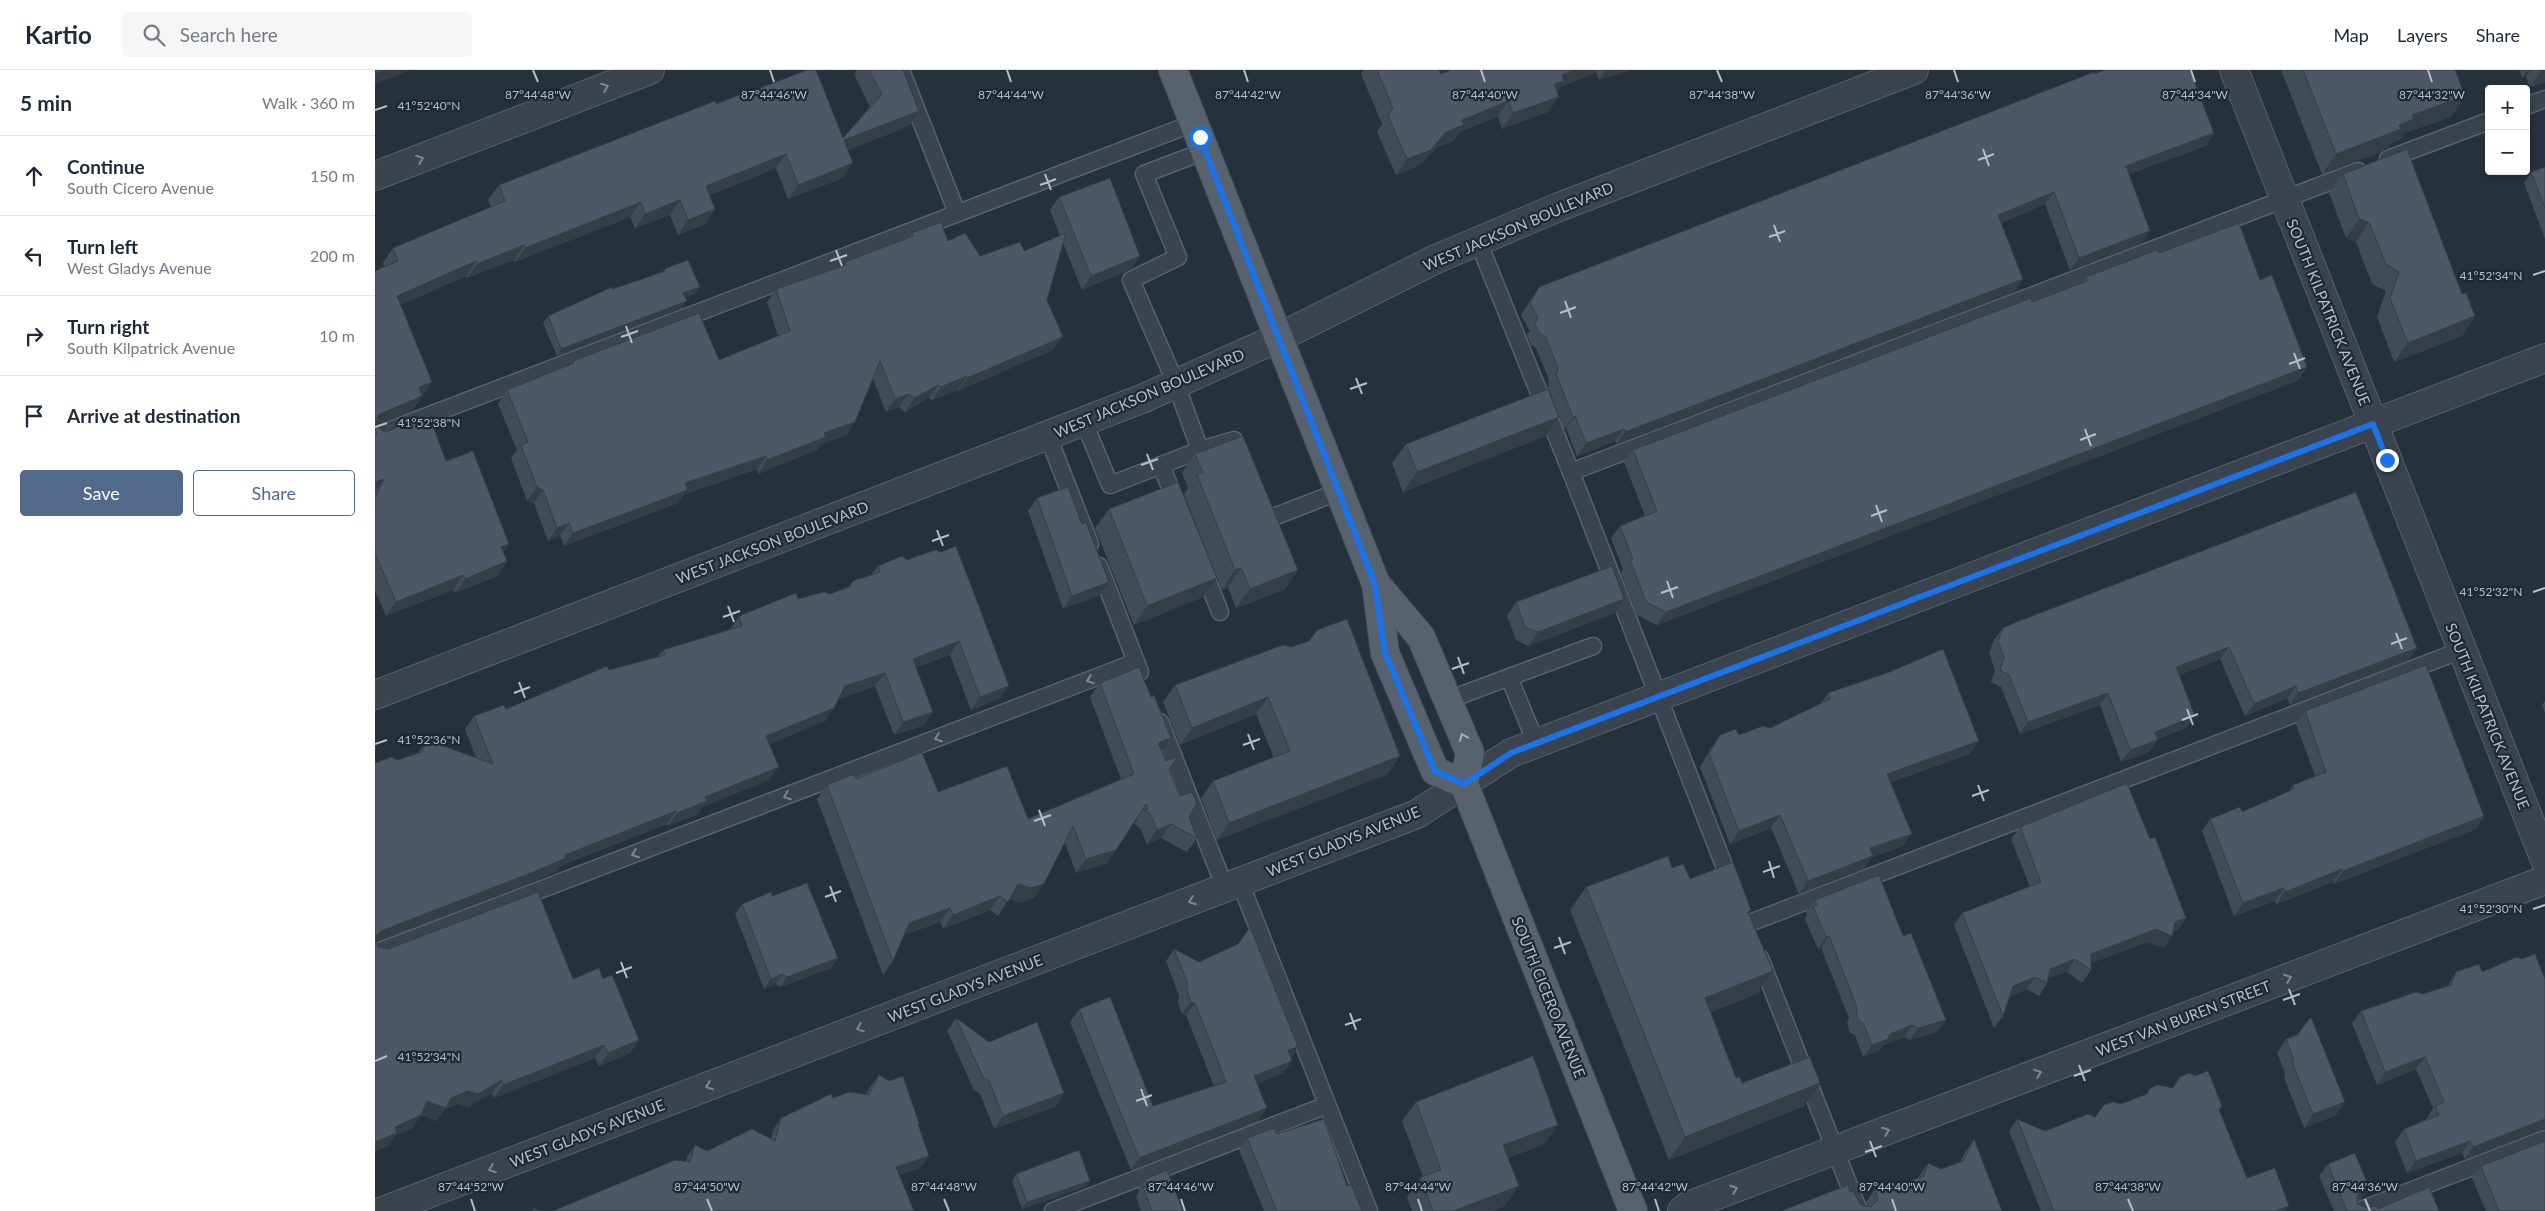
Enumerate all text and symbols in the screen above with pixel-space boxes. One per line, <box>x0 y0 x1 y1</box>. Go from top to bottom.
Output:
search box <box>122 12 472 57</box>
text: Kartio <box>25 20 92 49</box>
icon: search <box>140 21 168 49</box>
text: Search here <box>180 23 278 46</box>
text: Map <box>2333 24 2369 46</box>
text: Layers <box>2397 24 2448 46</box>
text: Share <box>2476 24 2520 46</box>
one-way arrow <box>600 83 609 94</box>
map controls <box>2485 85 2530 175</box>
button: + <box>2485 85 2530 130</box>
text: 87°44'48"W <box>505 87 572 102</box>
text: 87°44'46"W <box>741 87 808 102</box>
text: 87°44'44"W <box>978 87 1045 102</box>
text: 87°44'42"W <box>1215 87 1282 102</box>
text: 87°44'40"W <box>1452 87 1519 102</box>
text: 87°44'38"W <box>1689 87 1756 102</box>
text: 87°44'36"W <box>1925 87 1992 102</box>
text: 87°44'34"W <box>2162 87 2229 102</box>
text: 87°44'32"W <box>2399 87 2466 102</box>
text: 5 min <box>20 90 72 115</box>
text: Walk · 360 m <box>262 93 355 112</box>
text: 41°52'40"N <box>398 98 460 113</box>
route start <box>1189 126 1212 149</box>
button: − <box>2485 130 2530 175</box>
one-way arrow <box>416 154 424 164</box>
text: Continue <box>67 155 145 178</box>
icon: ahead <box>20 162 48 190</box>
text: 150 m <box>310 166 355 185</box>
text: South Cicero Avenue <box>67 178 214 197</box>
street label: WEST JACKSON BOULEVARD <box>1420 178 1616 274</box>
street label: SOUTH KILPATRICK AVENUE <box>2283 216 2375 408</box>
text: Turn left <box>67 235 138 258</box>
icon: left <box>20 242 48 270</box>
text: 200 m <box>310 246 355 265</box>
text: West Gladys Avenue <box>67 258 212 277</box>
text: 41°52'34"N <box>2460 268 2522 283</box>
text: Turn right <box>67 315 149 338</box>
icon: right <box>20 322 48 350</box>
text: 10 m <box>319 326 355 345</box>
text: South Kilpatrick Avenue <box>67 338 235 357</box>
street label: WEST JACKSON BOULEVARD <box>1051 345 1247 441</box>
icon: arrive <box>20 402 48 430</box>
text: Arrive at destination <box>67 404 240 427</box>
text: 41°52'38"N <box>398 415 460 430</box>
route end <box>2376 449 2399 472</box>
button: Save <box>20 470 183 516</box>
button: Share <box>193 470 355 516</box>
street label: WEST JACKSON BOULEVARD <box>673 497 871 587</box>
text: 41°52'32"N <box>2460 584 2522 599</box>
street label: SOUTH KILPATRICK AVENUE <box>2442 620 2534 812</box>
one-way arrow <box>1086 674 1095 684</box>
text: 41°52'36"N <box>398 732 460 747</box>
one-way arrow <box>935 732 943 742</box>
one-way arrow <box>1458 733 1469 742</box>
one-way arrow <box>783 790 791 800</box>
street label: WEST GLADYS AVENUE <box>1264 802 1422 880</box>
one-way arrow <box>631 847 640 858</box>
one-way arrow <box>1188 894 1197 905</box>
text: 41°52'30"N <box>2460 901 2522 916</box>
street label: SOUTH CICERO AVENUE <box>1508 914 1590 1080</box>
street label: WEST GLADYS AVENUE <box>885 950 1045 1026</box>
one-way arrow <box>2283 974 2292 984</box>
street label: WEST VAN BUREN STREET <box>2093 976 2273 1060</box>
one-way arrow <box>856 1022 865 1032</box>
text: 41°52'34"N <box>398 1049 460 1064</box>
one-way arrow <box>2033 1069 2042 1079</box>
one-way arrow <box>705 1080 713 1090</box>
street label: WEST GLADYS AVENUE <box>507 1095 667 1171</box>
one-way arrow <box>1881 1127 1890 1137</box>
one-way arrow <box>488 1164 496 1174</box>
text: 87°44'52"W <box>438 1179 505 1194</box>
text: 87°44'50"W <box>674 1179 741 1194</box>
text: 87°44'48"W <box>911 1179 978 1194</box>
text: 87°44'46"W <box>1148 1179 1215 1194</box>
text: 87°44'44"W <box>1385 1179 1452 1194</box>
text: 87°44'42"W <box>1622 1179 1689 1194</box>
text: 87°44'40"W <box>1859 1179 1926 1194</box>
text: 87°44'38"W <box>2095 1179 2162 1194</box>
text: 87°44'36"W <box>2332 1179 2399 1194</box>
one-way arrow <box>1729 1185 1738 1195</box>

